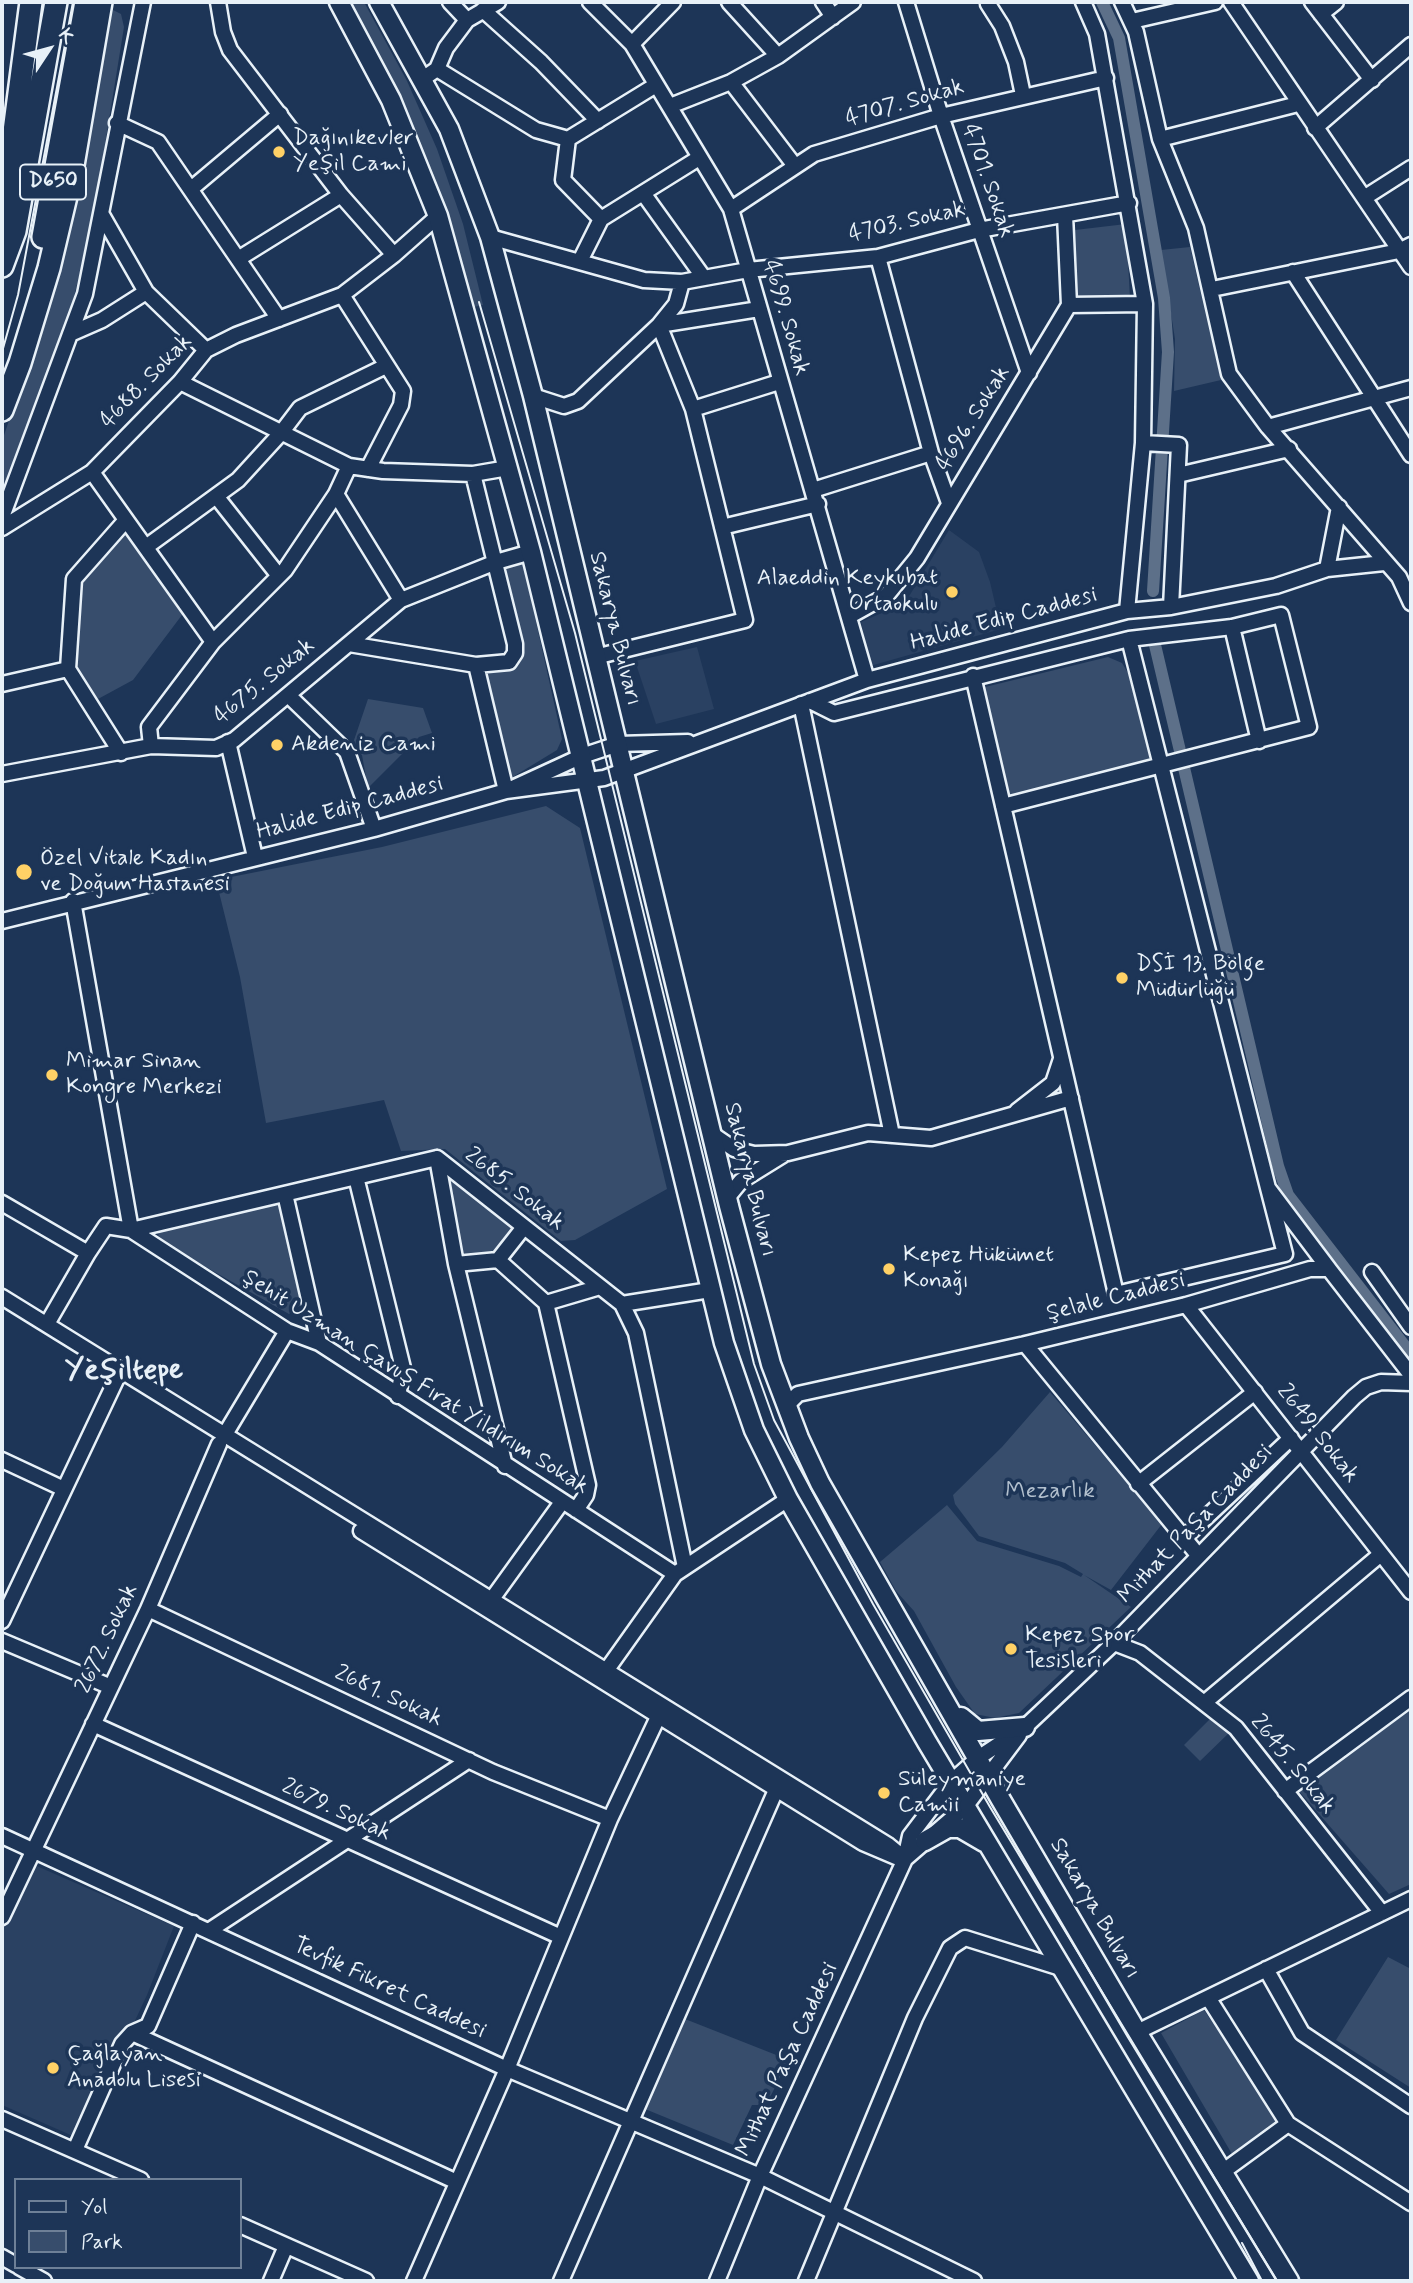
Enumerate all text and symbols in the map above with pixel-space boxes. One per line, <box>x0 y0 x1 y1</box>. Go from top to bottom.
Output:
north arrow <box>14 14 84 84</box>
text: K <box>52 24 80 49</box>
street label: 4707. Sokak <box>843 74 967 134</box>
street label: 4701. Sokak <box>955 121 1019 241</box>
place label: Dağınıkevler Yeşil Cami <box>293 125 414 179</box>
marker: Dağınıkevler Yeşil Cami <box>271 144 287 160</box>
road number: D650 <box>20 164 86 200</box>
street label: 4703. Sokak <box>846 196 968 250</box>
street label: 4699. Sokak <box>755 257 815 379</box>
street label: 4688. Sokak <box>95 329 199 435</box>
street label: 4696. Sokak <box>931 361 1017 477</box>
street label: Sakarya Bulvarı <box>582 549 646 709</box>
place label: Alaeddin Keykubat Ortaokulu <box>757 565 938 619</box>
street label: Halide Edip Caddesi <box>908 582 1100 658</box>
marker: Alaeddin Keykubat Ortaokulu <box>944 584 960 600</box>
street label: 4675. Sokak <box>209 633 321 731</box>
place label: Akdeniz Cami <box>291 731 436 759</box>
marker: Akdeniz Cami <box>269 737 285 753</box>
street label: Halide Edip Caddesi <box>254 771 446 847</box>
place label: Özel Vitale Kadın ve Doğum Hastanesi <box>40 845 230 899</box>
marker: Özel Vitale Kadın ve Doğum Hastanesi <box>14 862 34 882</box>
place label: DSİ 13. Bölge Müdürlüğü <box>1136 951 1265 1005</box>
marker: DSİ 13. Bölge Müdürlüğü <box>1114 970 1130 986</box>
place label: Mimar Sinan Kongre Merkezi <box>66 1048 222 1102</box>
marker: Mimar Sinan Kongre Merkezi <box>44 1067 60 1083</box>
street label: Sakarya Bulvarı <box>717 1100 781 1260</box>
street label: 2685. Sokak <box>458 1142 570 1238</box>
place label: Kepez Hükümet Konağı <box>903 1242 1054 1296</box>
marker: Kepez Hükümet Konağı <box>881 1261 897 1277</box>
street label: Şehit Uzman Çavuş Fırat Yıldırım Sokak <box>237 1265 593 1501</box>
street label: Şelale Caddesi <box>1044 1267 1188 1329</box>
district label: Yeşiltepe <box>65 1354 183 1390</box>
street label: 2649. Sokak <box>1270 1379 1364 1489</box>
street label: Mithat Paşa Caddesi <box>1113 1440 1279 1610</box>
park label: Mezarlık <box>1005 1478 1095 1506</box>
street label: 2672. Sokak <box>71 1580 145 1698</box>
place label: Kepez Spor Tesisleri <box>1025 1622 1134 1676</box>
marker: Kepez Spor Tesisleri <box>1003 1641 1019 1657</box>
street label: 2681. Sokak <box>330 1660 446 1734</box>
street label: 2645. Sokak <box>1243 1709 1341 1821</box>
place label: Süleymaniye Camii <box>898 1766 1026 1820</box>
street label: 2679. Sokak <box>277 1774 395 1848</box>
marker: Süleymaniye Camii <box>876 1785 892 1801</box>
street label: Sakarya Bulvarı <box>1043 1834 1145 1984</box>
street label: Tevfik Fikret Caddesi <box>288 1932 490 2046</box>
street label: Mithat Paşa Caddesi <box>731 1959 845 2161</box>
place label: Çağlayan Anadolu Lisesi <box>67 2041 201 2095</box>
marker: Çağlayan Anadolu Lisesi <box>45 2060 61 2076</box>
legend <box>14 2178 242 2269</box>
text: Yol <box>81 2193 107 2221</box>
text: Park <box>81 2228 123 2256</box>

